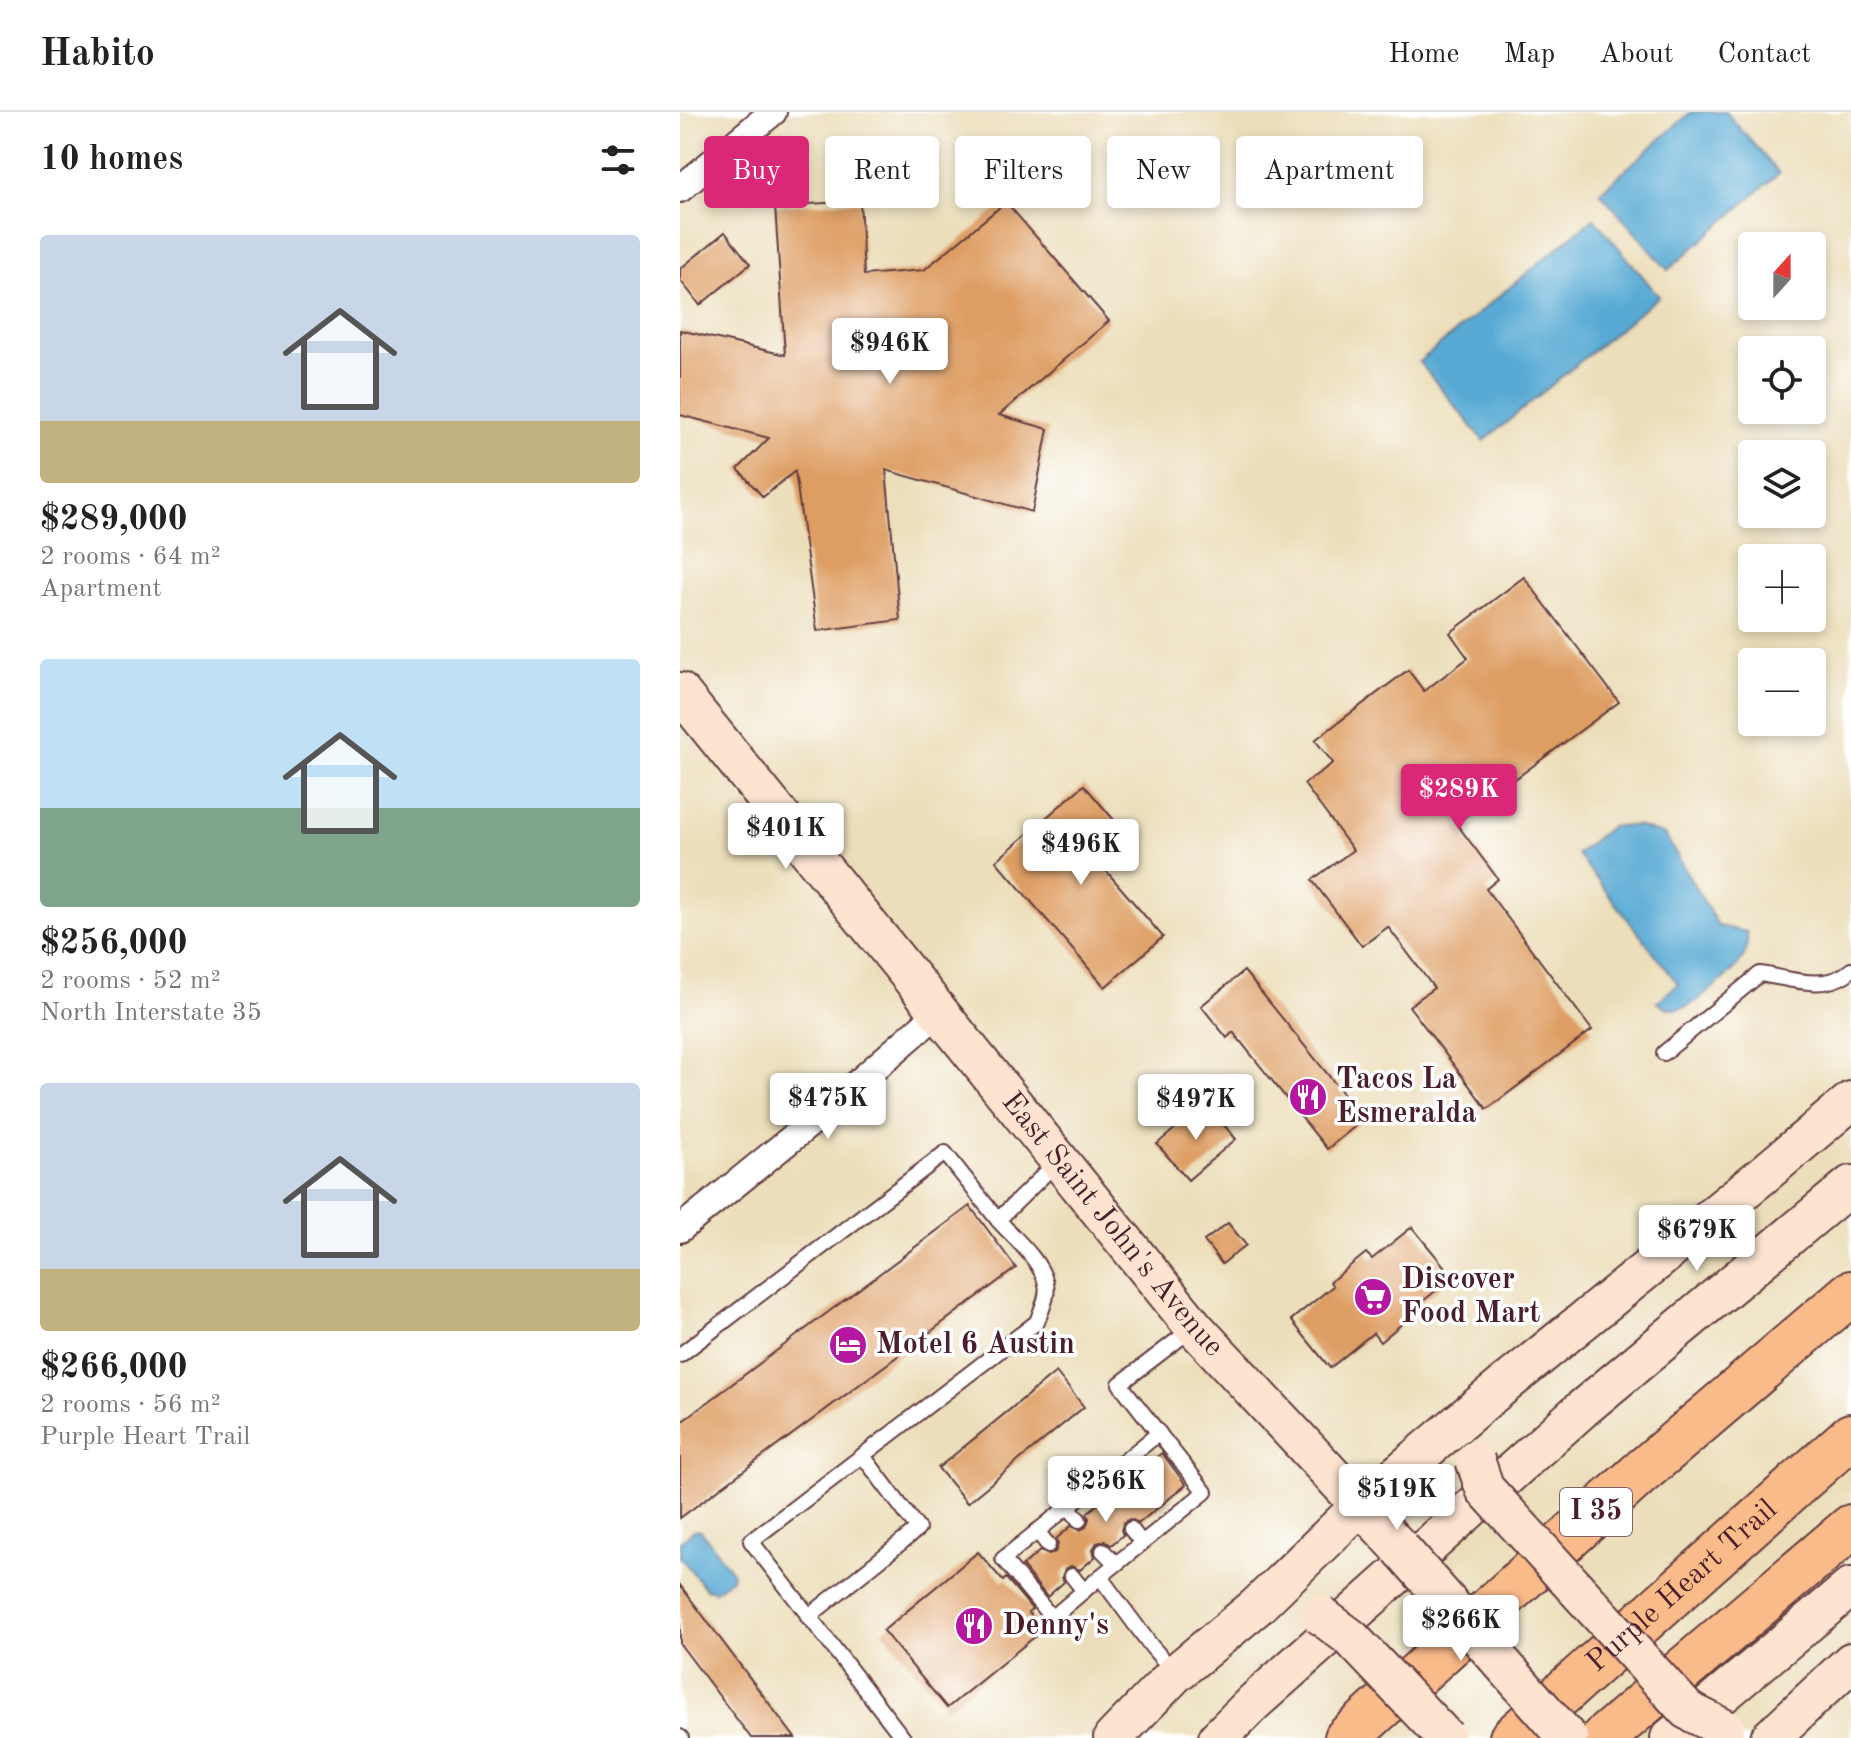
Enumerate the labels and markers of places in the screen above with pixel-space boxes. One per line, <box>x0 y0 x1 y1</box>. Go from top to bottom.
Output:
pin: $946K <box>834 318 946 386</box>
pin: $289K <box>1403 764 1515 832</box>
pin: $401K <box>730 803 842 871</box>
pin: $496K <box>1025 819 1137 887</box>
place label: Tacos La Esmeralda <box>1336 1065 1477 1129</box>
pin: $475K <box>772 1073 884 1141</box>
pin: $497K <box>1140 1074 1252 1142</box>
restaurant icon: Tacos La Esmeralda <box>1287 1076 1329 1118</box>
pin: $679K <box>1641 1205 1753 1273</box>
place label: Discover Food Mart <box>1401 1265 1541 1329</box>
supermarket icon: Discover Food Mart <box>1352 1276 1394 1318</box>
hotel icon: Motel 6 Austin <box>827 1324 869 1366</box>
place label: Motel 6 Austin <box>876 1330 1075 1360</box>
pin: $256K <box>1050 1456 1162 1524</box>
pin: $519K <box>1341 1464 1453 1532</box>
pin: $266K <box>1405 1595 1517 1663</box>
restaurant icon: Denny's <box>953 1605 995 1647</box>
place label: Denny's <box>1002 1611 1109 1641</box>

